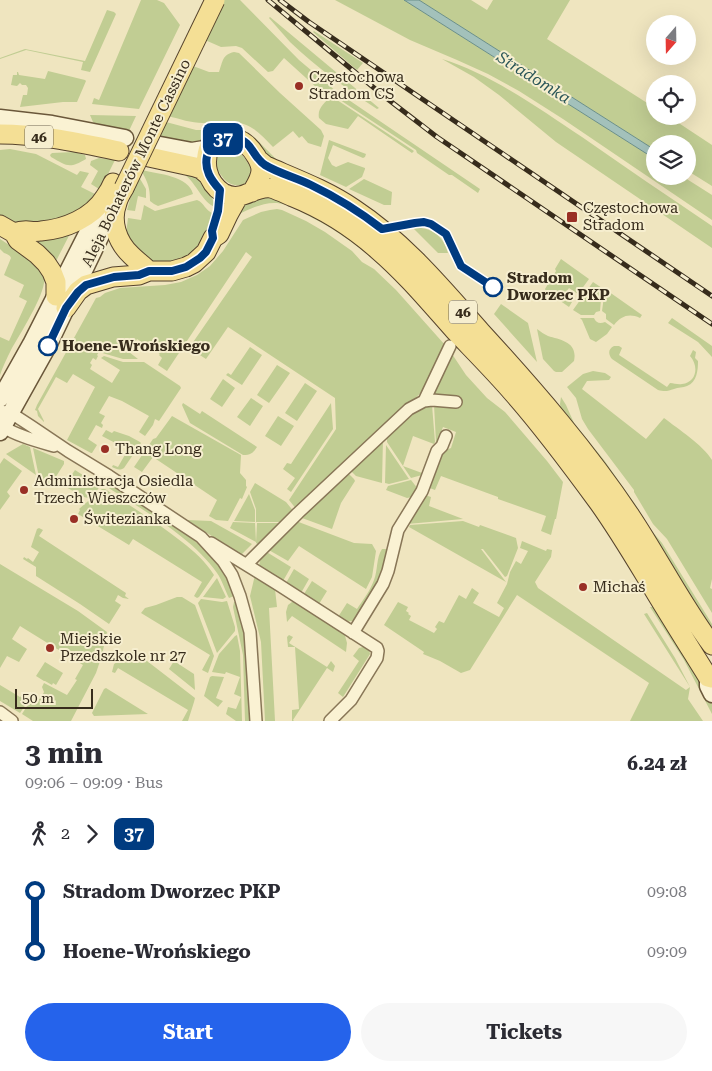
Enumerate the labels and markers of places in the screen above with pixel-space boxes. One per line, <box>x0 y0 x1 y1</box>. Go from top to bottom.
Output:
place label: Częstochowa Stradom CS <box>309 68 404 103</box>
marker: Częstochowa Stradom CS <box>293 80 305 92</box>
place label: Częstochowa Stradom <box>583 199 678 234</box>
marker: Częstochowa Stradom <box>565 210 579 224</box>
place label: Stradom Dworzec PKP <box>507 269 610 304</box>
marker: Stradom Dworzec PKP <box>483 277 503 297</box>
marker: Hoene-Wrońskiego <box>38 336 58 356</box>
place label: Hoene-Wrońskiego <box>62 337 210 355</box>
place label: Thang Long <box>115 440 202 458</box>
marker: Thang Long <box>99 443 111 455</box>
place label: Administracja Osiedla Trzech Wieszczów <box>34 472 193 507</box>
marker: Administracja Osiedla Trzech Wieszczów <box>18 484 30 496</box>
place label: Świtezianka <box>84 509 171 528</box>
marker: Świtezianka <box>68 513 80 525</box>
place label: Michaś <box>593 578 645 596</box>
marker: Michaś <box>577 581 589 593</box>
place label: Miejskie Przedszkole nr 27 <box>60 630 186 665</box>
marker: Miejskie Przedszkole nr 27 <box>44 642 56 654</box>

